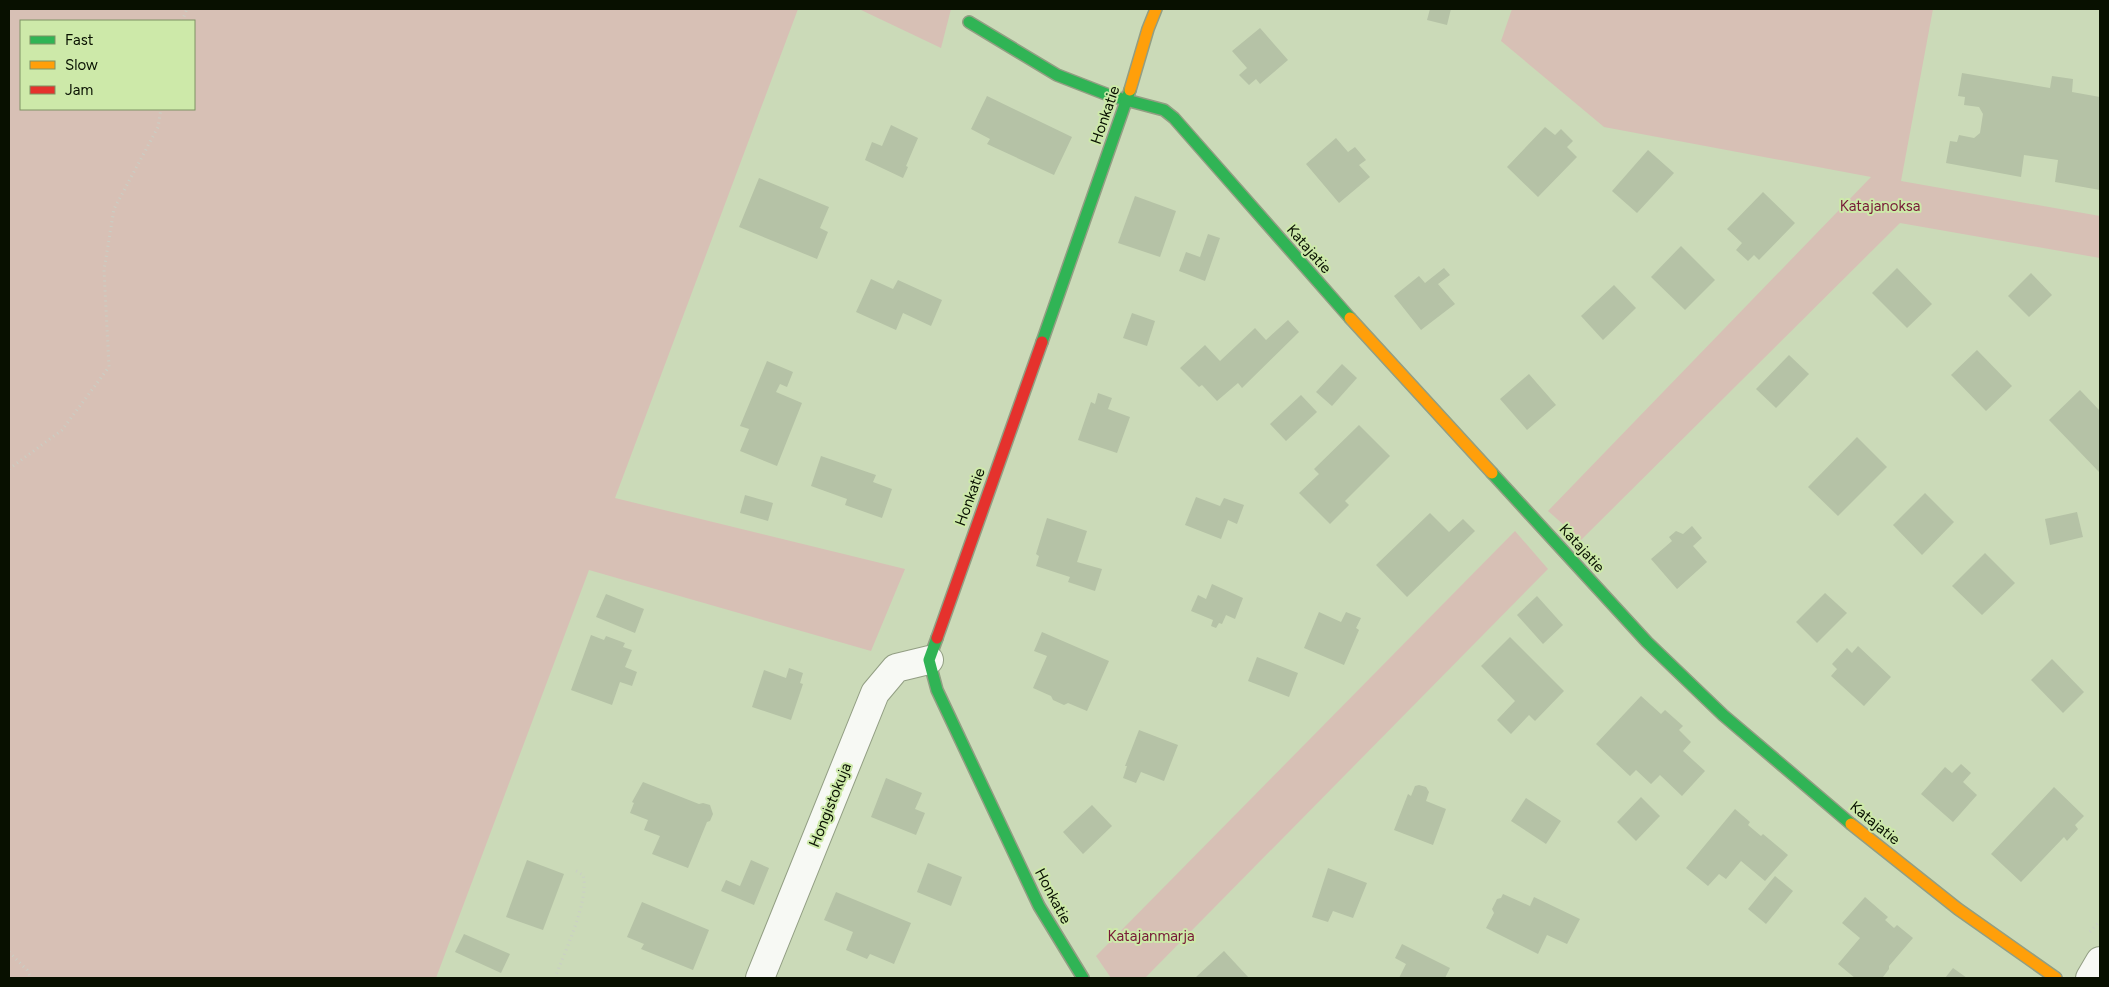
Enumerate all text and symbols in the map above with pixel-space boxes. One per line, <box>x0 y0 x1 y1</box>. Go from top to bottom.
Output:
legend <box>20 20 195 110</box>
text: Fast <box>65 31 94 49</box>
text: Slow <box>65 56 98 74</box>
text: Jam <box>65 81 93 99</box>
street label: Honkatie <box>1087 83 1123 147</box>
park label: Katajanoksa <box>1840 197 1920 215</box>
street label: Katajatie <box>1283 221 1335 277</box>
street label: Honkatie <box>951 466 989 528</box>
street label: Katajatie <box>1556 520 1608 576</box>
street label: Hongistokuja <box>805 760 855 850</box>
street label: Katajatie <box>1846 797 1904 849</box>
street label: Honkatie <box>1031 865 1075 927</box>
park label: Katajanmarja <box>1107 927 1195 945</box>

